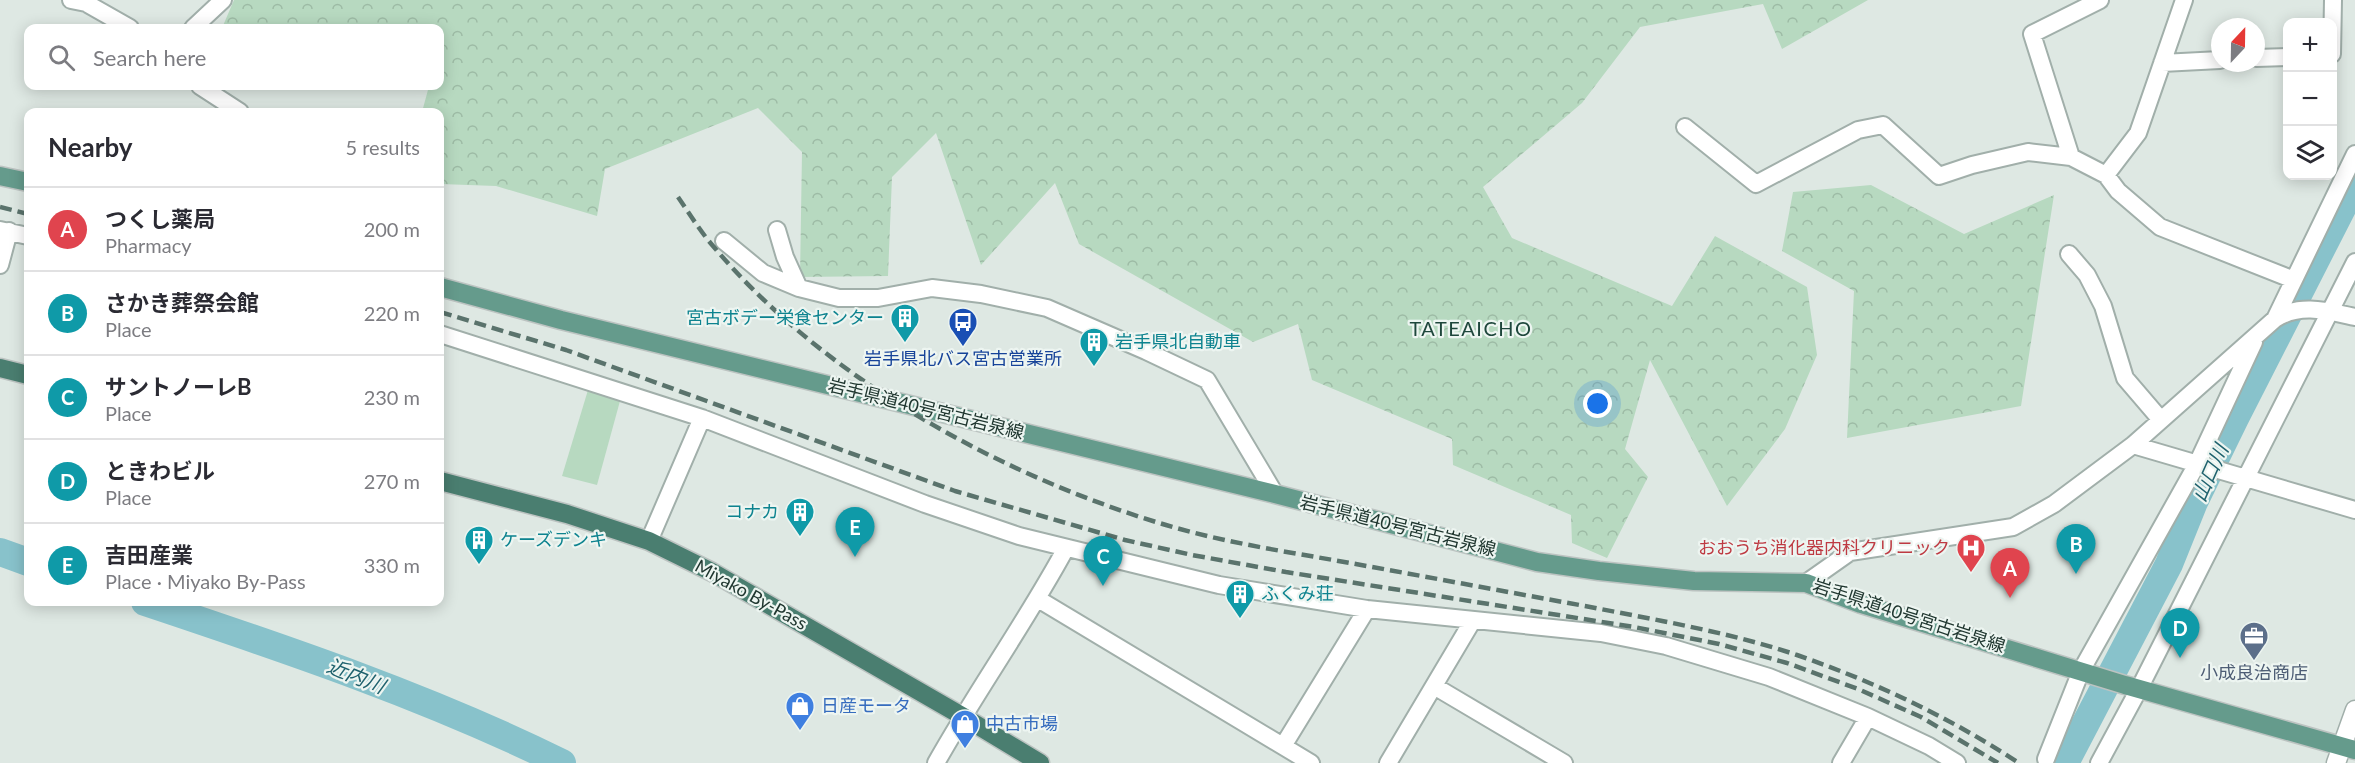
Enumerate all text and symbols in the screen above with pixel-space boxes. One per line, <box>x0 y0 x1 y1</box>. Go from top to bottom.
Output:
north arrow <box>2211 18 2265 72</box>
map controls <box>2283 18 2337 180</box>
button: + <box>2283 18 2337 72</box>
search box <box>24 24 444 90</box>
icon: search <box>45 41 78 74</box>
text: Search here <box>93 44 206 71</box>
button: − <box>2283 72 2337 126</box>
button: layers <box>2283 126 2337 180</box>
text: Nearby <box>48 131 133 163</box>
text: 5 results <box>345 135 420 159</box>
text: つくし薬局 <box>105 205 215 232</box>
text: A <box>61 217 74 241</box>
text: 200 m <box>364 217 420 241</box>
text: Pharmacy <box>105 233 192 257</box>
text: さかき葬祭会館 <box>105 289 259 316</box>
text: B <box>61 301 74 325</box>
text: 220 m <box>364 301 420 325</box>
building icon: 宮古ボデー栄食センター <box>889 302 921 344</box>
place label: 宮古ボデー栄食センター <box>686 306 884 328</box>
bus stop icon: 岩手県北バス宮古営業所 <box>947 306 979 348</box>
district label: TATEAICHO <box>1409 316 1533 340</box>
text: Place <box>105 317 152 341</box>
building icon: 岩手県北自動車 <box>1078 326 1110 368</box>
place label: 岩手県北自動車 <box>1115 330 1241 352</box>
place label: 岩手県北バス宮古営業所 <box>864 347 1062 369</box>
text: サントノーレB <box>105 373 252 400</box>
street label: 岩手県道40号宮古岩泉線 <box>826 373 1026 443</box>
text: C <box>61 385 74 409</box>
text: 230 m <box>364 385 420 409</box>
your location <box>1583 389 1612 418</box>
text: Place <box>105 401 152 425</box>
water label: 山口川 <box>2186 438 2233 505</box>
text: ときわビル <box>105 457 215 484</box>
text: D <box>60 469 75 493</box>
text: 270 m <box>364 469 420 493</box>
text: Place <box>105 485 152 509</box>
street label: 岩手県道40号宮古岩泉線 <box>1298 490 1498 560</box>
building icon: コナカ <box>784 496 816 538</box>
place label: コナカ <box>725 500 779 522</box>
pin: E <box>836 508 874 557</box>
building icon: ケーズデンキ <box>463 524 495 566</box>
pin: B <box>2056 524 2096 574</box>
place label: ケーズデンキ <box>500 528 607 550</box>
hospital icon: おおうち消化器内科クリニック <box>1955 532 1987 574</box>
pin: C <box>1084 536 1122 586</box>
place label: おおうち消化器内科クリニック <box>1698 536 1950 558</box>
text: 吉田産業 <box>105 541 193 568</box>
pin: A <box>1990 548 2030 598</box>
text: E <box>62 553 73 577</box>
text: 330 m <box>364 553 420 577</box>
street label: Miyako By-Pass <box>692 554 812 634</box>
text: Place · Miyako By-Pass <box>105 569 306 593</box>
street label: 岩手県道40号宮古岩泉線 <box>1810 574 2008 657</box>
building icon: ふくみ荘 <box>1224 578 1256 620</box>
place label: ふくみ荘 <box>1261 582 1334 604</box>
pin: D <box>2160 608 2200 658</box>
office icon: 小成良治商店 <box>2238 620 2270 662</box>
water label: 近内川 <box>324 653 391 698</box>
place label: 小成良治商店 <box>2200 661 2308 683</box>
shop icon: 日産モータ <box>784 690 816 732</box>
place label: 日産モータ <box>821 694 911 716</box>
shop icon: 中古市場 <box>949 708 981 750</box>
place label: 中古市場 <box>986 712 1058 734</box>

